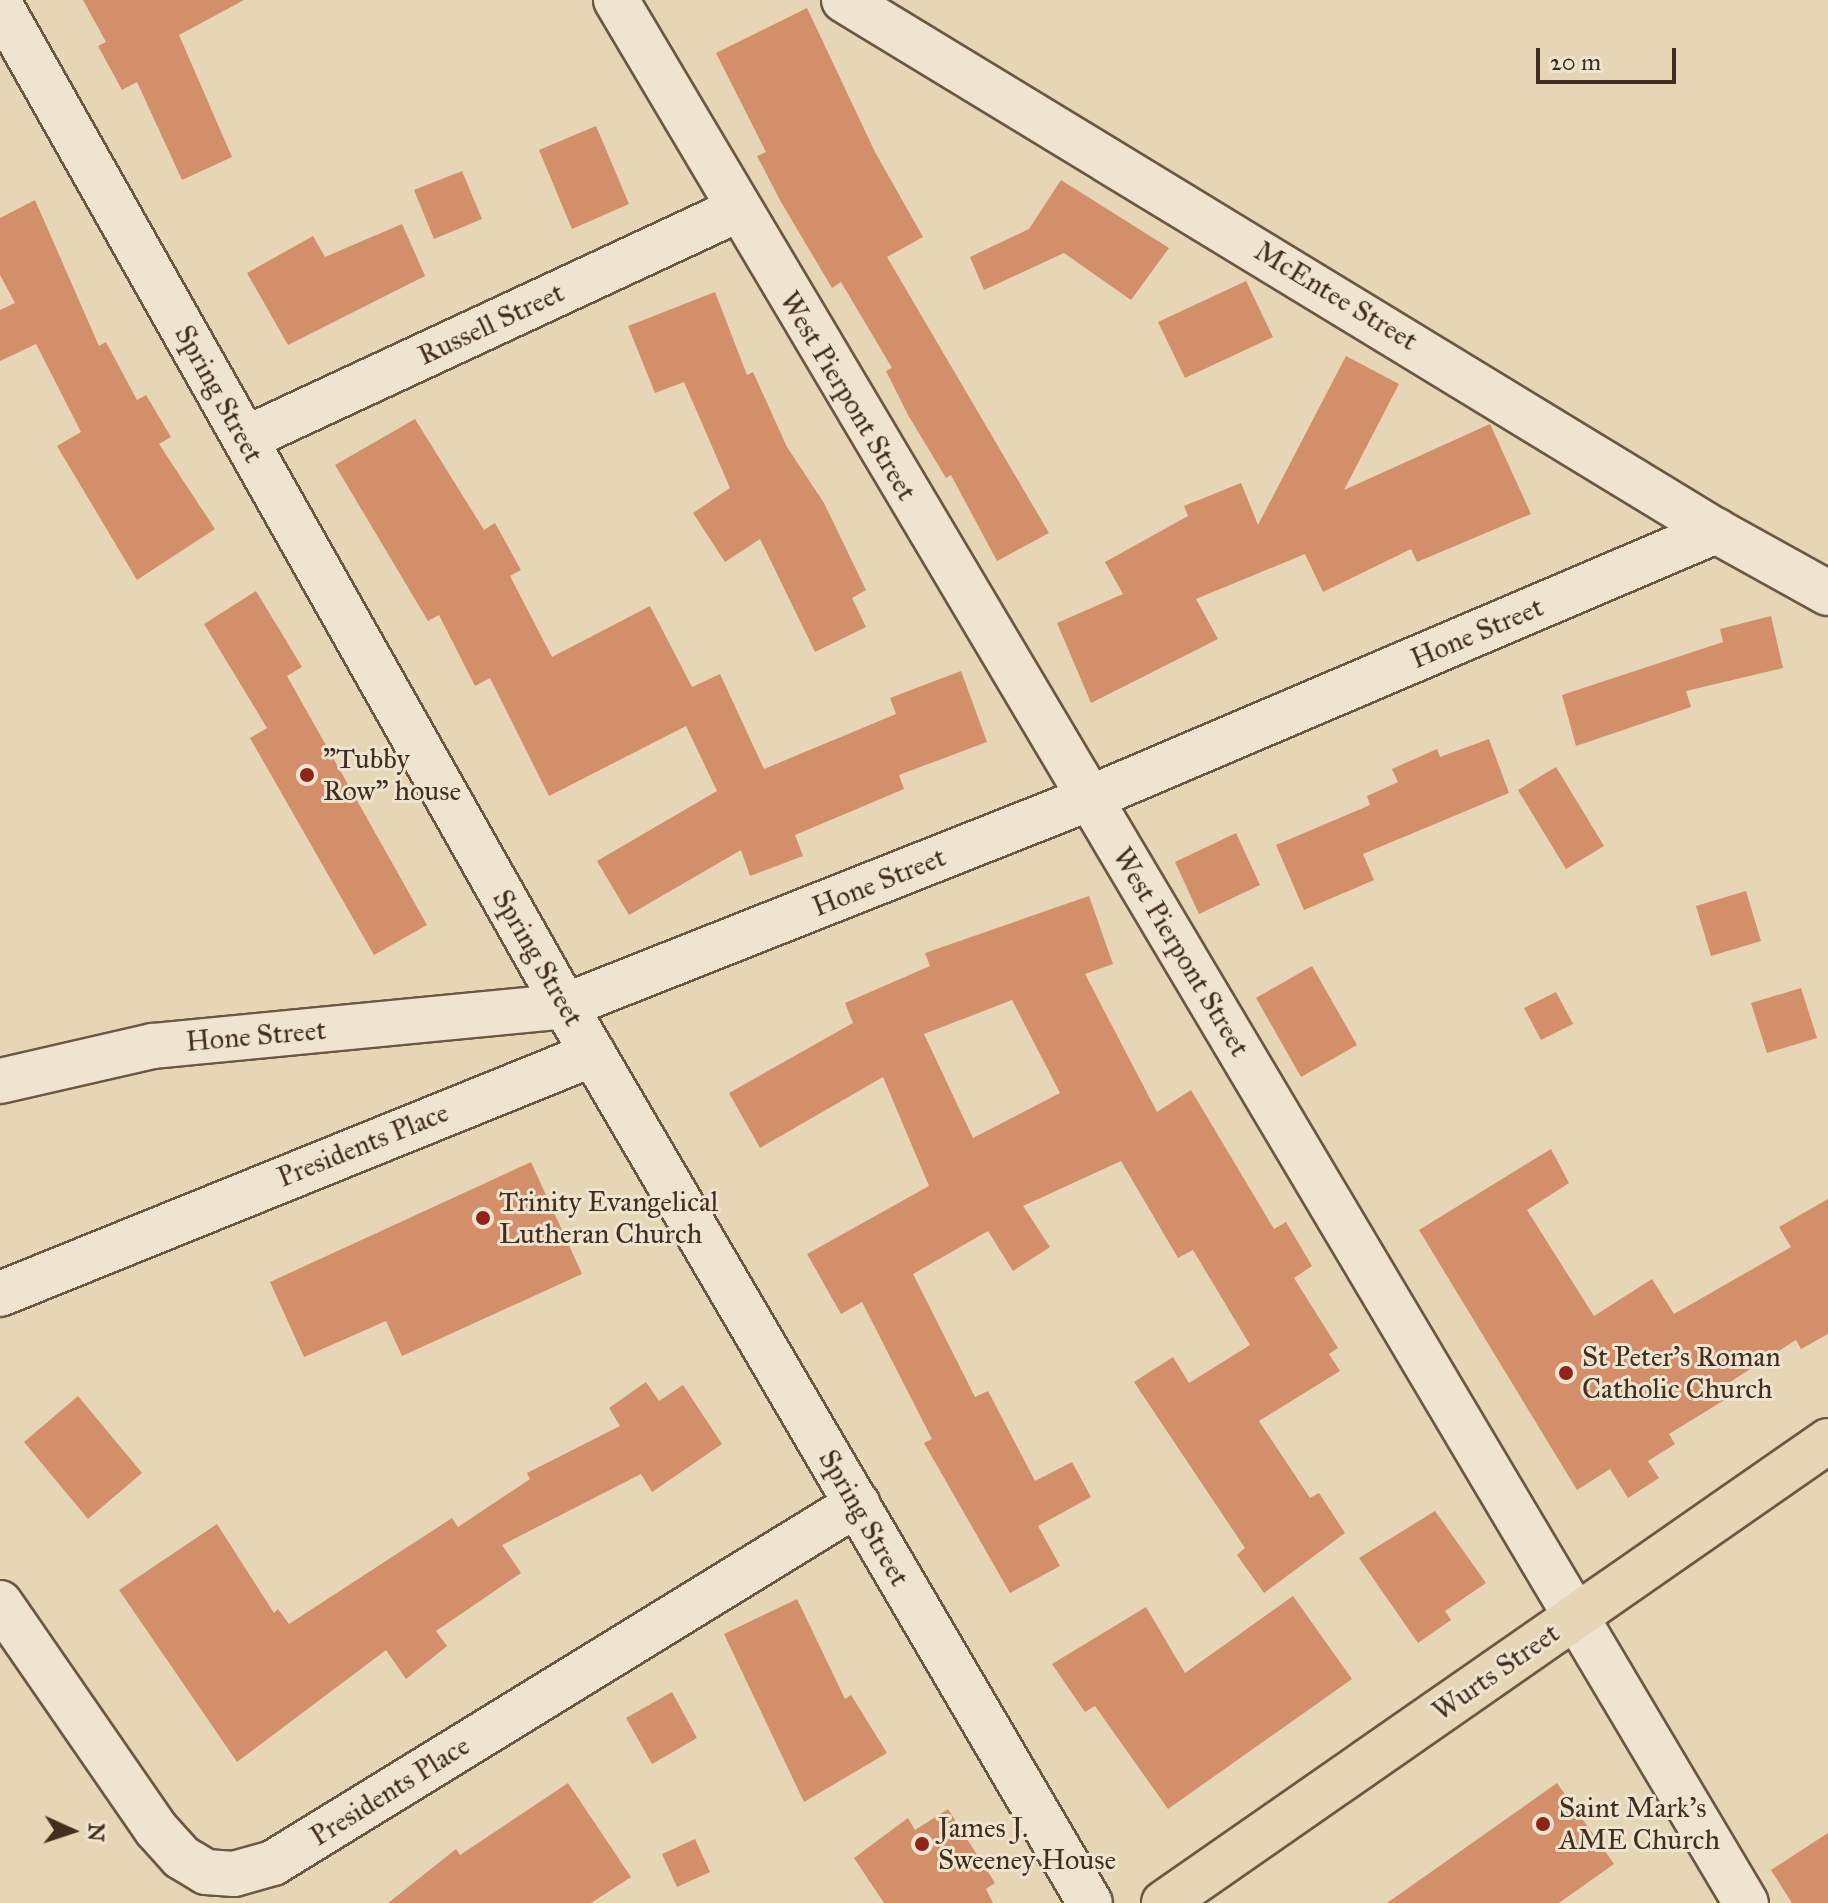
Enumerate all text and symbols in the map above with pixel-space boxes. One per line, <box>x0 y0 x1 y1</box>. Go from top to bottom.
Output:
scale bar <box>1540 32 1680 82</box>
text: 20 m <box>1550 47 1601 77</box>
street label: McEntee Street <box>1248 234 1424 358</box>
street label: Russell Street <box>413 276 569 372</box>
street label: West Pierpont Street <box>772 285 924 507</box>
street label: Spring Street <box>167 319 271 469</box>
street label: Hone Street <box>1406 590 1548 676</box>
place label: "Tubby Row" house <box>323 742 461 808</box>
marker: "Tubby Row" house <box>298 766 316 784</box>
street label: Hone Street <box>808 840 950 924</box>
street label: West Pierpont Street <box>1105 841 1257 1063</box>
street label: Spring Street <box>485 884 591 1032</box>
street label: Hone Street <box>185 1013 327 1059</box>
street label: Presidents Place <box>273 1095 453 1195</box>
place label: Trinity Evangelical Lutheran Church <box>499 1185 718 1251</box>
marker: Trinity Evangelical Lutheran Church <box>474 1209 492 1227</box>
place label: St Peter's Roman Catholic Church <box>1582 1340 1781 1406</box>
marker: St Peter's Roman Catholic Church <box>1557 1364 1575 1382</box>
street label: Spring Street <box>811 1444 917 1592</box>
street label: Wurts Street <box>1426 1616 1566 1728</box>
street label: Presidents Place <box>304 1729 476 1853</box>
north arrow <box>32 1791 112 1871</box>
place label: Saint Mark's AME Church <box>1559 1791 1720 1857</box>
place label: James J. Sweeney House <box>938 1811 1116 1877</box>
marker: Saint Mark's AME Church <box>1534 1815 1552 1833</box>
text: N <box>82 1822 110 1842</box>
marker: James J. Sweeney House <box>913 1835 931 1853</box>

